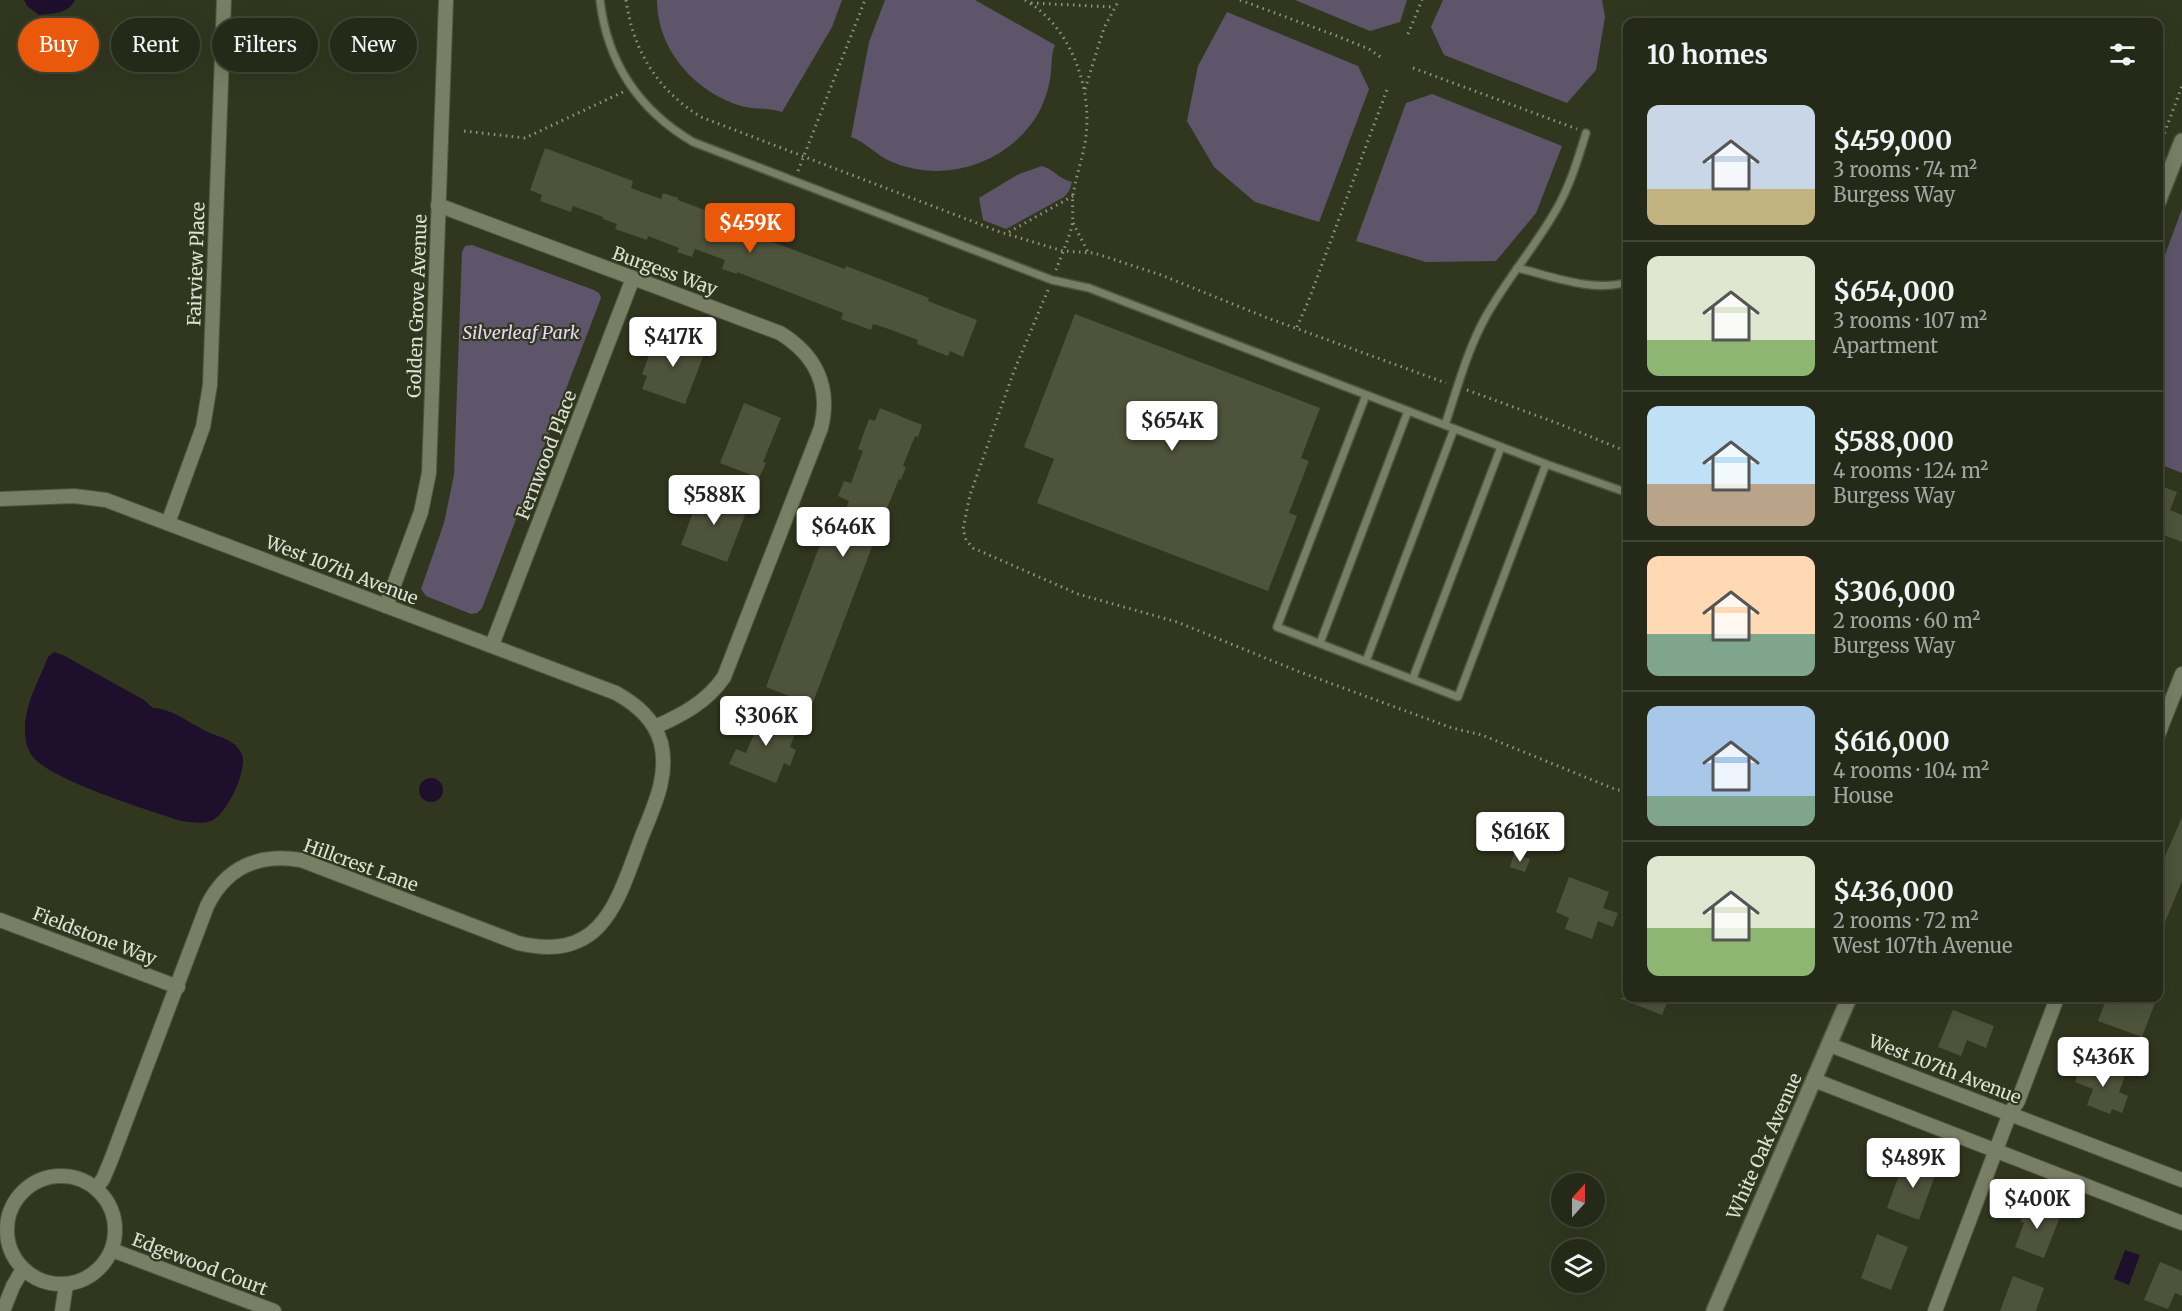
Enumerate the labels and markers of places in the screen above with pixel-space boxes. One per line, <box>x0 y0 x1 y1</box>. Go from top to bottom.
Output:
pin: $459K <box>708 203 792 254</box>
pin: $417K <box>631 317 715 368</box>
pin: $654K <box>1130 401 1214 452</box>
pin: $588K <box>672 475 756 526</box>
pin: $646K <box>801 507 885 558</box>
pin: $306K <box>724 696 808 747</box>
pin: $616K <box>1478 812 1562 863</box>
pin: $436K <box>2061 1037 2145 1088</box>
pin: $489K <box>1871 1138 1955 1189</box>
pin: $400K <box>1995 1179 2079 1230</box>

